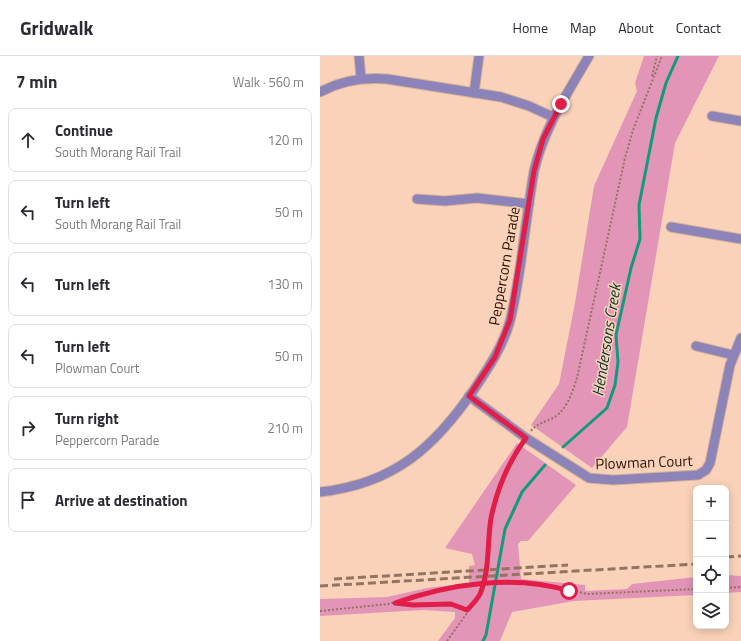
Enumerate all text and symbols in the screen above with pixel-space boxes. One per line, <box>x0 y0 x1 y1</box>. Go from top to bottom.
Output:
text: Gridwalk <box>20 13 93 42</box>
text: Home <box>513 17 548 38</box>
text: Map <box>570 17 596 38</box>
text: About <box>618 17 654 38</box>
text: Contact <box>676 17 721 38</box>
text: 7 min <box>16 69 57 95</box>
text: Walk · 560 m <box>233 72 304 92</box>
route end <box>552 95 570 113</box>
text: Continue <box>55 119 113 142</box>
icon: ahead <box>17 129 39 151</box>
text: 120 m <box>267 130 303 150</box>
text: South Morang Rail Trail <box>55 142 181 162</box>
text: Turn left <box>55 191 110 214</box>
icon: left <box>17 201 39 223</box>
text: 50 m <box>275 202 303 222</box>
street label: Peppercorn Parade <box>482 205 526 327</box>
text: South Morang Rail Trail <box>55 214 181 234</box>
icon: left <box>17 273 39 295</box>
text: Turn left <box>55 273 110 296</box>
text: 130 m <box>267 274 303 294</box>
water label: Hendersons Creek <box>585 280 627 398</box>
text: Turn left <box>55 335 110 358</box>
icon: left <box>17 345 39 367</box>
text: 50 m <box>275 346 303 366</box>
text: Plowman Court <box>55 358 139 378</box>
text: Turn right <box>55 407 119 430</box>
icon: right <box>17 417 39 439</box>
text: 210 m <box>267 418 303 438</box>
text: Peppercorn Parade <box>55 430 159 450</box>
street label: Plowman Court <box>595 449 694 475</box>
map controls <box>693 485 729 629</box>
button: + <box>693 485 729 521</box>
icon: arrive <box>17 489 39 511</box>
text: Arrive at destination <box>55 489 188 512</box>
button: − <box>693 521 729 557</box>
button: locate <box>693 557 729 593</box>
route start <box>560 582 578 600</box>
button: layers <box>693 593 729 629</box>

